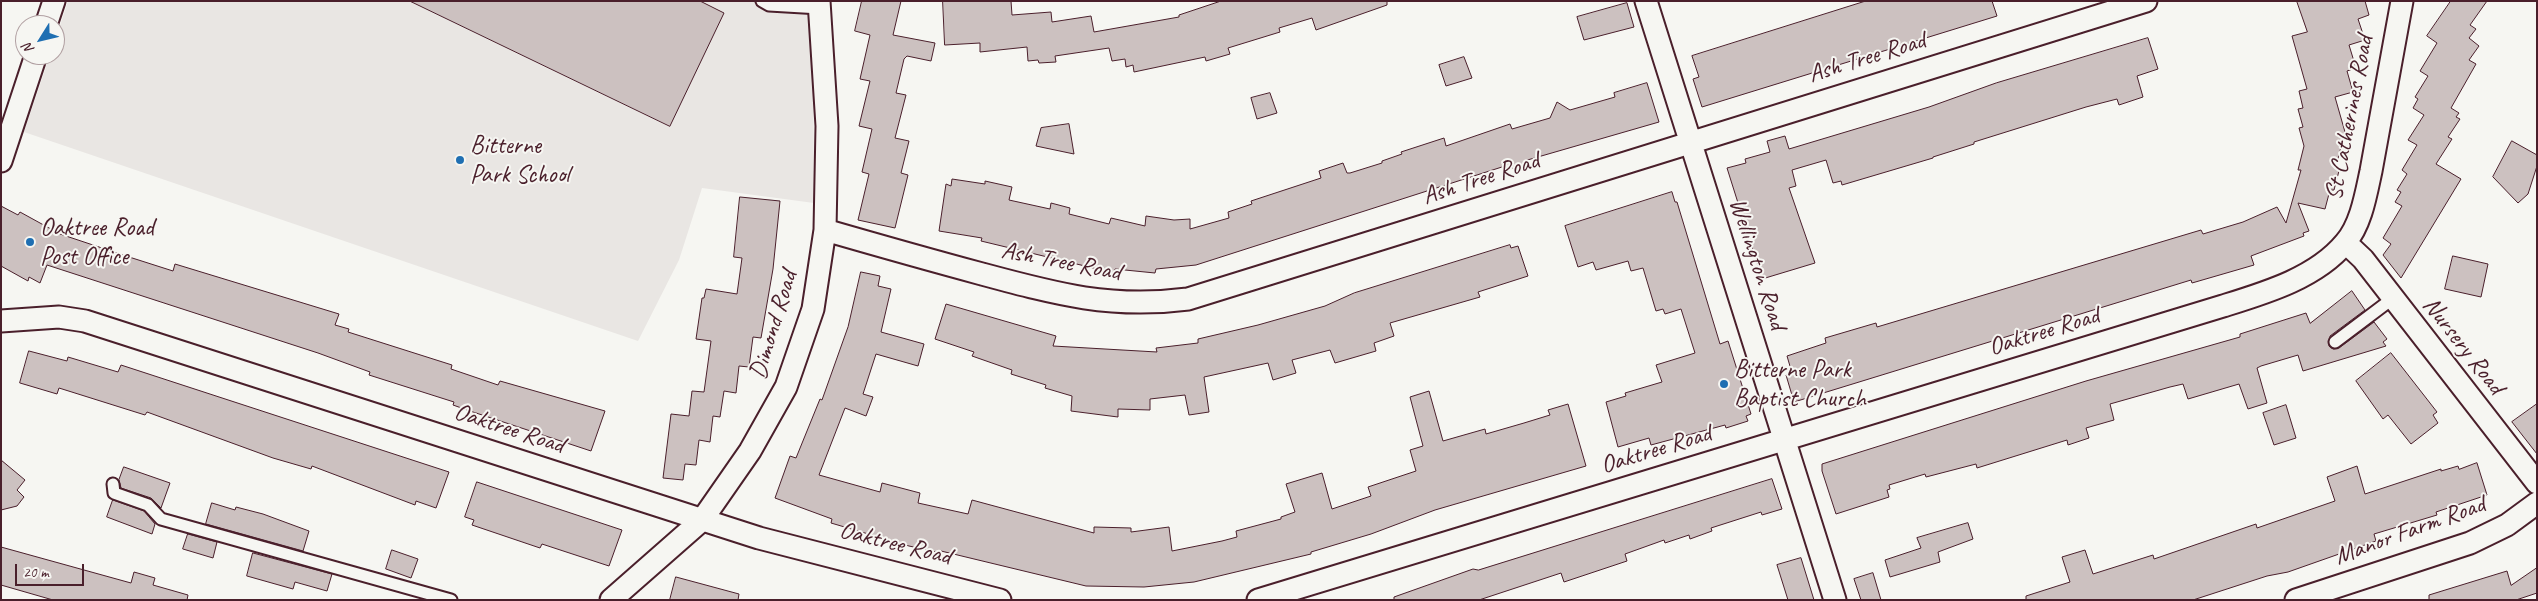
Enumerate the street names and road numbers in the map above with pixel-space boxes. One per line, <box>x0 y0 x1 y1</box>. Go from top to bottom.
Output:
street label: Ash Tree Road <box>1805 26 1929 90</box>
street label: St Catherines Road <box>2319 33 2381 203</box>
street label: Ash Tree Road <box>1419 146 1543 212</box>
street label: Wellington Road <box>1722 195 1792 333</box>
street label: Ash Tree Road <box>999 236 1123 288</box>
street label: Dimond Road <box>743 267 805 383</box>
street label: Nursery Road <box>2416 291 2510 401</box>
street label: Oaktree Road <box>1985 301 2103 363</box>
street label: Oaktree Road <box>450 397 568 461</box>
street label: Oaktree Road <box>1597 419 1715 481</box>
street label: Manor Farm Road <box>2331 490 2489 572</box>
street label: Oaktree Road <box>836 516 954 572</box>

